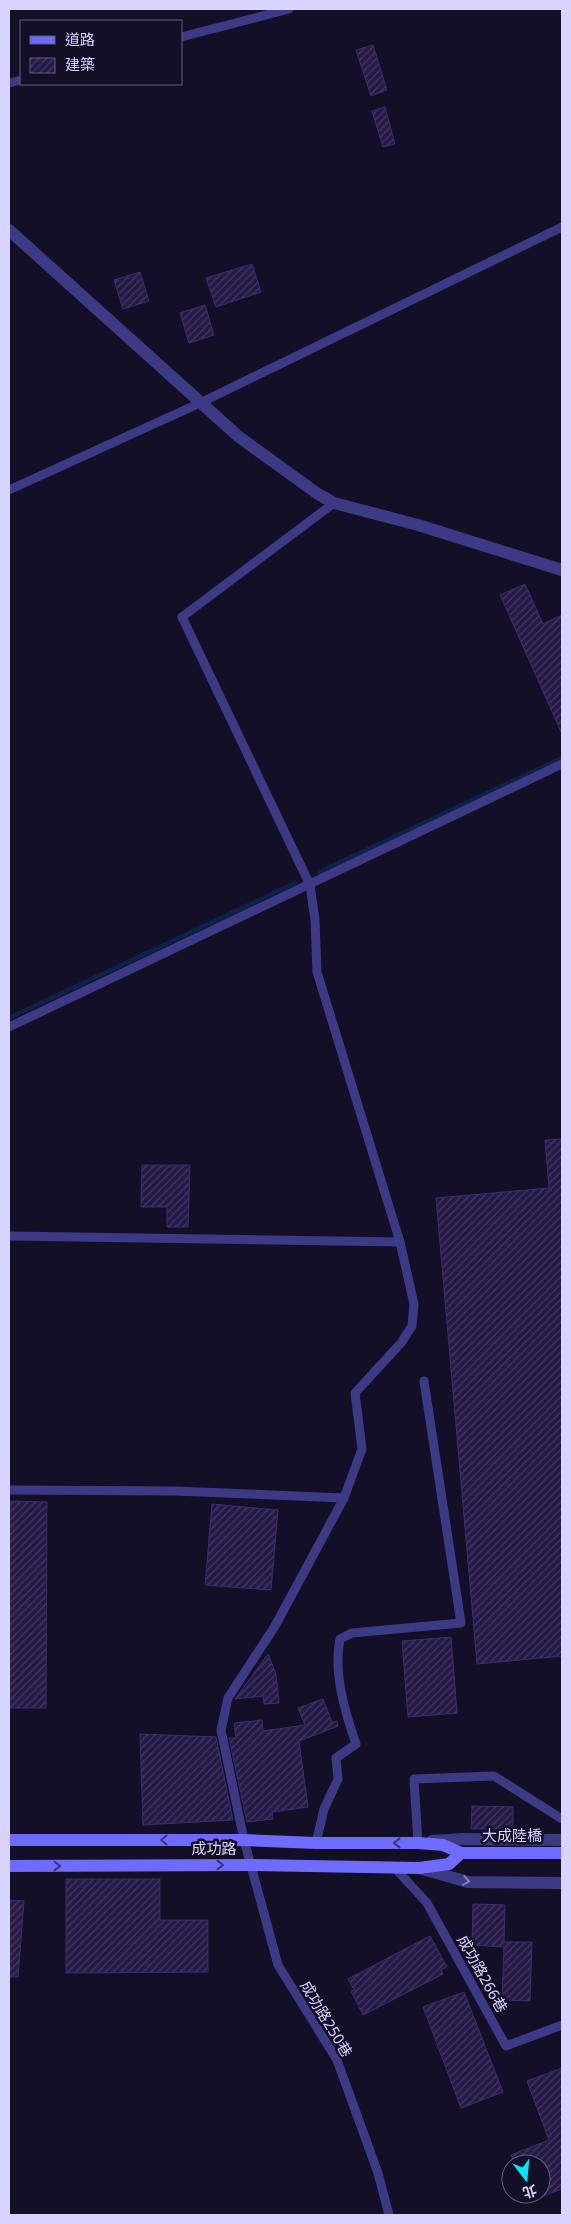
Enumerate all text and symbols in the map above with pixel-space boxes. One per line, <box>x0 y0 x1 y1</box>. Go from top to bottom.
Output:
legend <box>20 20 182 85</box>
text: 道路 <box>65 29 95 49</box>
text: 建築 <box>65 54 95 74</box>
street label: 大成陸橋 <box>482 1825 542 1845</box>
one-way arrow <box>160 1835 168 1845</box>
street label: 成功路 <box>191 1838 237 1858</box>
one-way arrow <box>392 1838 400 1848</box>
one-way arrow <box>216 1860 224 1870</box>
one-way arrow <box>54 1861 62 1871</box>
one-way arrow <box>462 1875 471 1885</box>
street label: 成功路266巷 <box>453 1931 512 2016</box>
street label: 成功路250巷 <box>296 1977 358 2060</box>
north arrow <box>501 2154 551 2204</box>
text: 北 <box>520 2181 539 2203</box>

